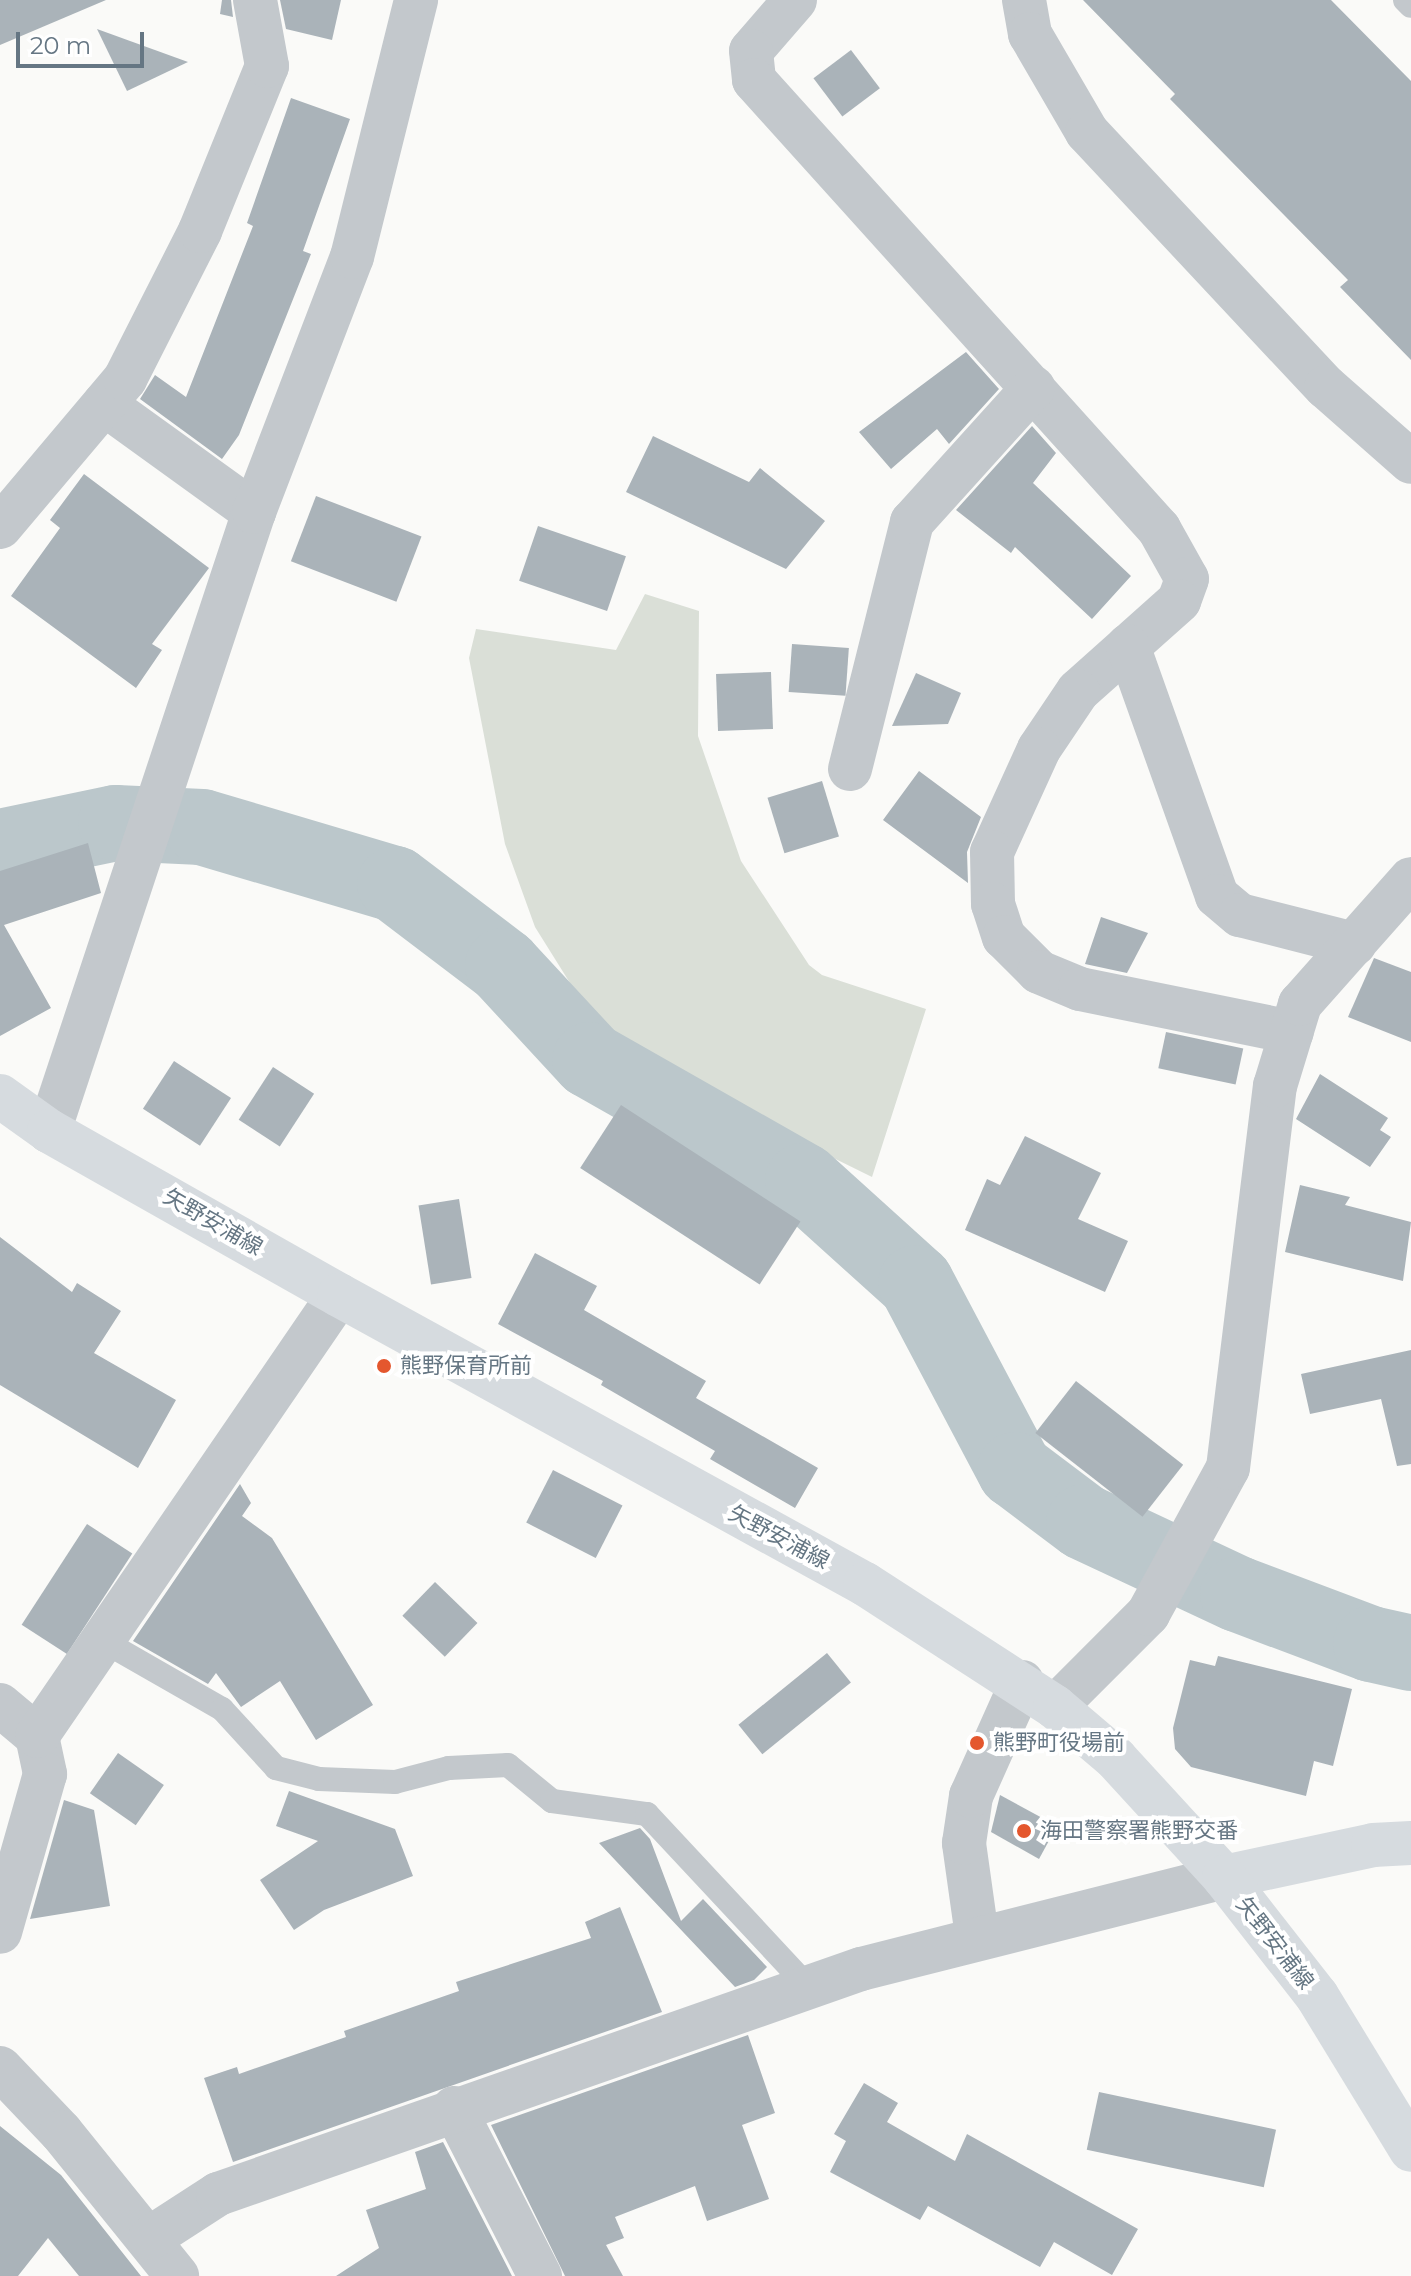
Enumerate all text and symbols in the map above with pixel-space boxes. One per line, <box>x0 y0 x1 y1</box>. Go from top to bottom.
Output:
scale bar <box>20 16 148 66</box>
text: 20 m <box>30 31 91 60</box>
street label: 矢野安浦線 <box>159 1183 267 1261</box>
place label: 熊野保育所前 <box>400 1353 532 1379</box>
marker: 熊野保育所前 <box>375 1357 393 1375</box>
street label: 矢野安浦線 <box>724 1500 834 1574</box>
place label: 熊野町役場前 <box>993 1730 1125 1756</box>
marker: 熊野町役場前 <box>968 1734 986 1752</box>
place label: 海田警察署熊野交番 <box>1040 1818 1238 1844</box>
marker: 海田警察署熊野交番 <box>1015 1822 1033 1840</box>
street label: 矢野安浦線 <box>1231 1892 1319 1994</box>

